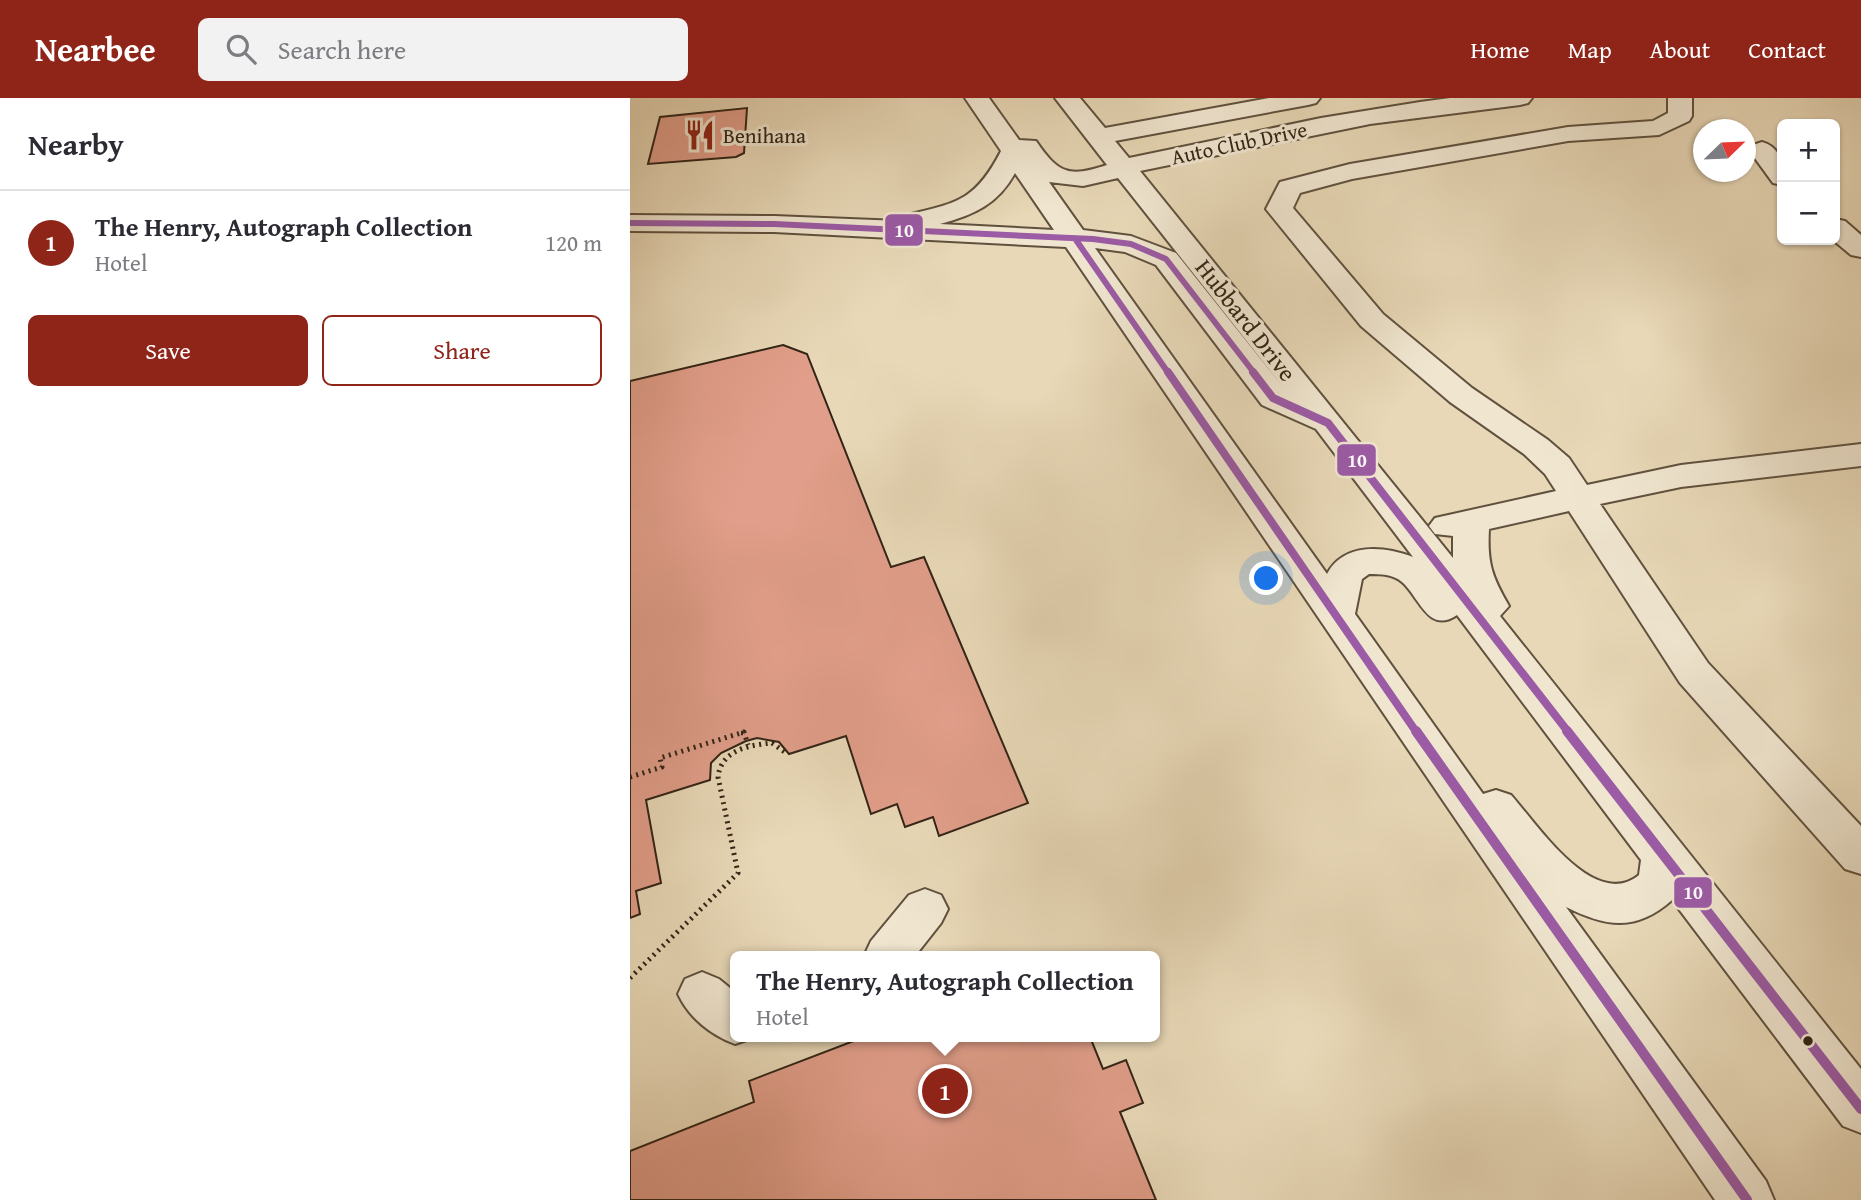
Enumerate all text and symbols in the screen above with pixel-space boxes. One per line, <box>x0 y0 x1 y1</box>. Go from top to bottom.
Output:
search box <box>198 18 688 81</box>
text: Nearbee <box>35 25 156 73</box>
icon: search <box>222 30 260 68</box>
text: Search here <box>278 30 406 69</box>
text: Home <box>1471 32 1530 67</box>
text: Map <box>1568 32 1612 67</box>
text: About <box>1650 32 1710 67</box>
text: Contact <box>1748 32 1826 67</box>
street label: Auto Club Drive <box>1168 113 1310 173</box>
restaurant icon: Benihana <box>683 118 717 152</box>
north arrow <box>1693 119 1756 182</box>
map controls <box>1777 119 1840 245</box>
button: + <box>1777 119 1840 182</box>
place label: Benihana <box>723 120 806 151</box>
text: Nearby <box>28 122 124 166</box>
button: − <box>1777 182 1840 245</box>
text: The Henry, Autograph Collection <box>95 207 472 246</box>
line badge: 10 <box>884 213 924 247</box>
text: 10 <box>894 216 914 244</box>
text: 1 <box>45 226 57 259</box>
text: 120 m <box>545 226 602 259</box>
text: Hotel <box>95 246 147 279</box>
street label: Hubbard Drive <box>1187 251 1305 389</box>
button: Save <box>28 315 308 386</box>
button: Share <box>322 315 602 386</box>
line badge: 10 <box>1336 443 1377 477</box>
text: 10 <box>1347 446 1367 474</box>
your location <box>1249 561 1283 595</box>
line badge: 10 <box>1673 876 1713 909</box>
text: 10 <box>1683 878 1703 906</box>
popup <box>730 951 1160 1042</box>
text: The Henry, Autograph Collection <box>756 961 1134 1000</box>
text: Hotel <box>756 1000 809 1033</box>
unlabelled marker <box>1801 1034 1815 1048</box>
pin: 1 <box>922 1065 968 1117</box>

